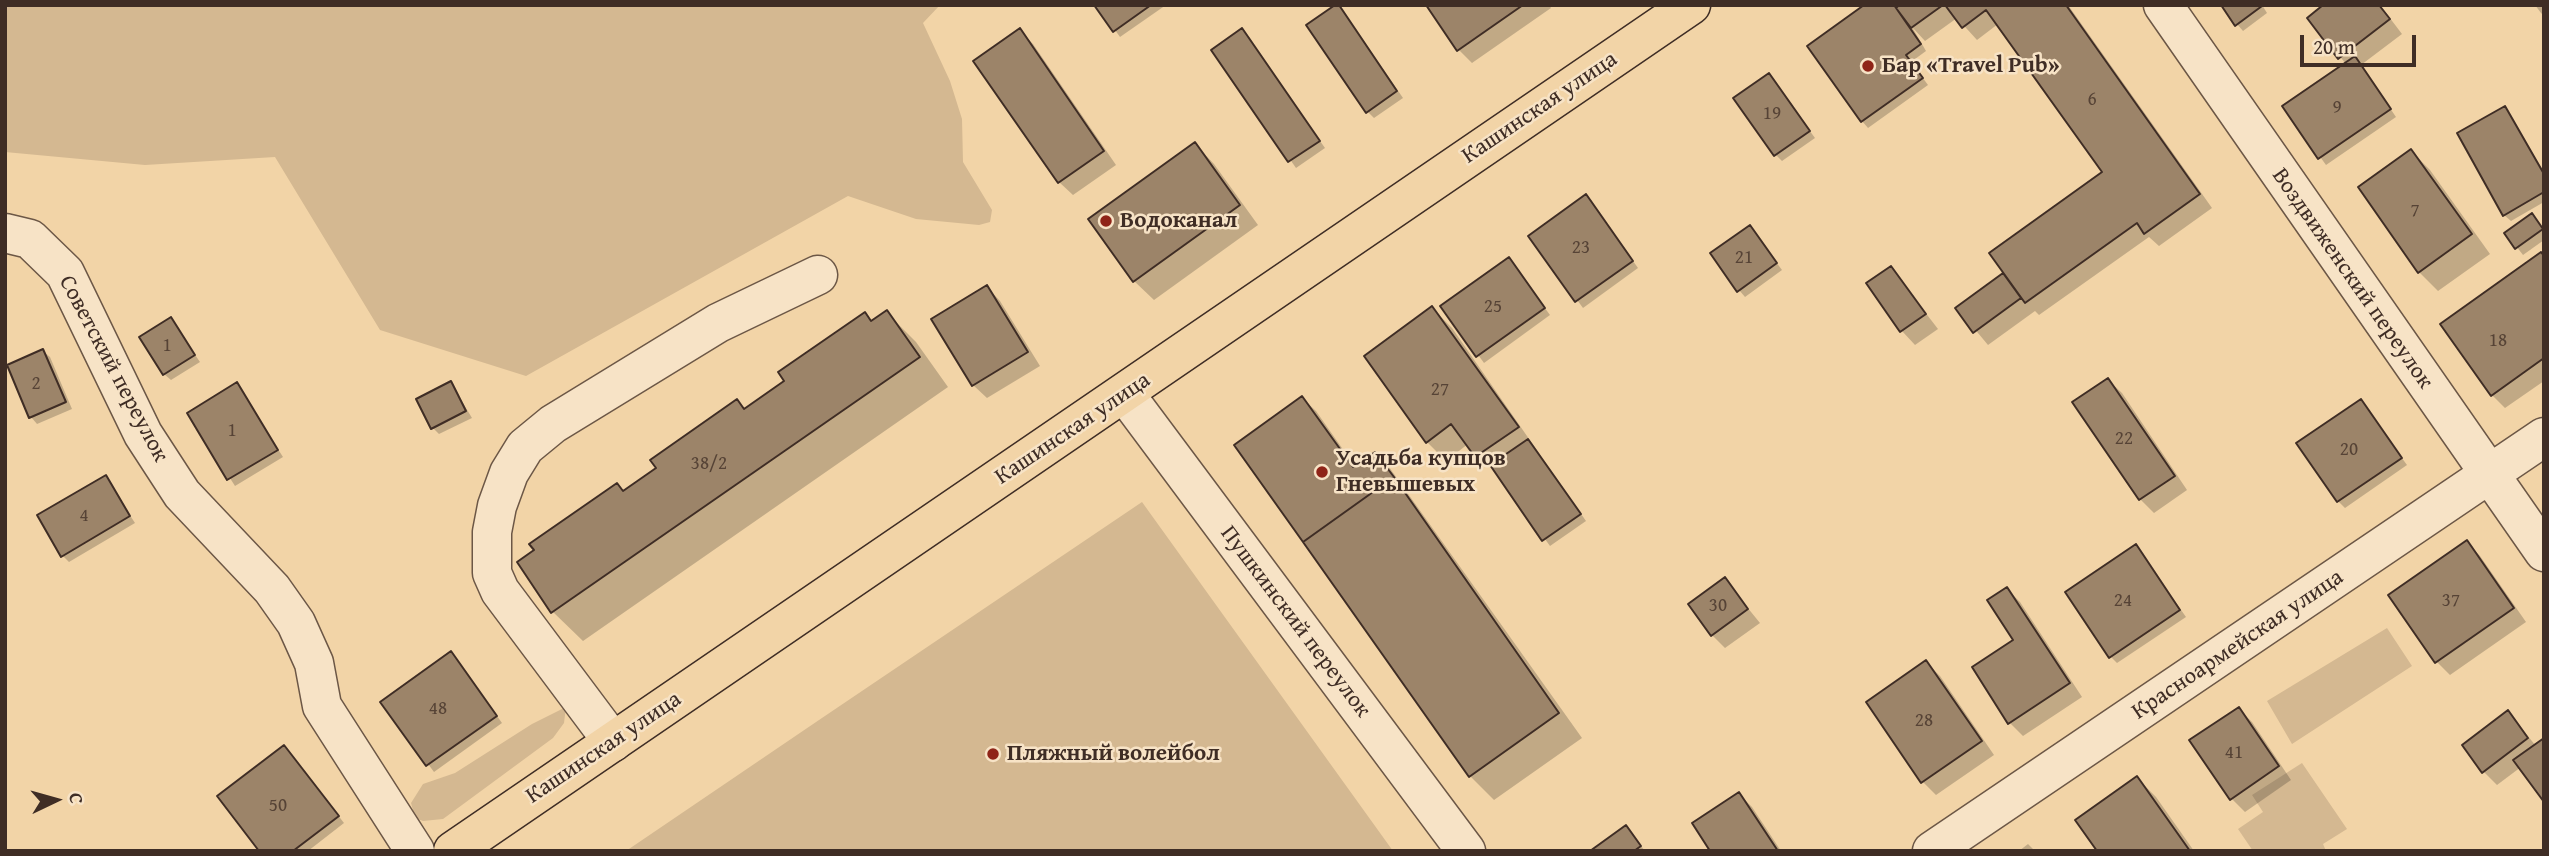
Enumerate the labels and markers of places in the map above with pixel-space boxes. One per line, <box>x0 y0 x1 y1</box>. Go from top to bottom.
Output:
place label: Бар «Travel Pub» <box>1882 52 2060 80</box>
marker: Бар «Travel Pub» <box>1860 58 1876 74</box>
place label: Водоканал <box>1120 207 1237 235</box>
marker: Водоканал <box>1098 213 1114 229</box>
place label: Усадьба купцов Гневышевых <box>1336 445 1506 499</box>
marker: Усадьба купцов Гневышевых <box>1314 464 1330 480</box>
place label: Пляжный волейбол <box>1007 740 1220 768</box>
marker: Пляжный волейбол <box>985 746 1001 762</box>

